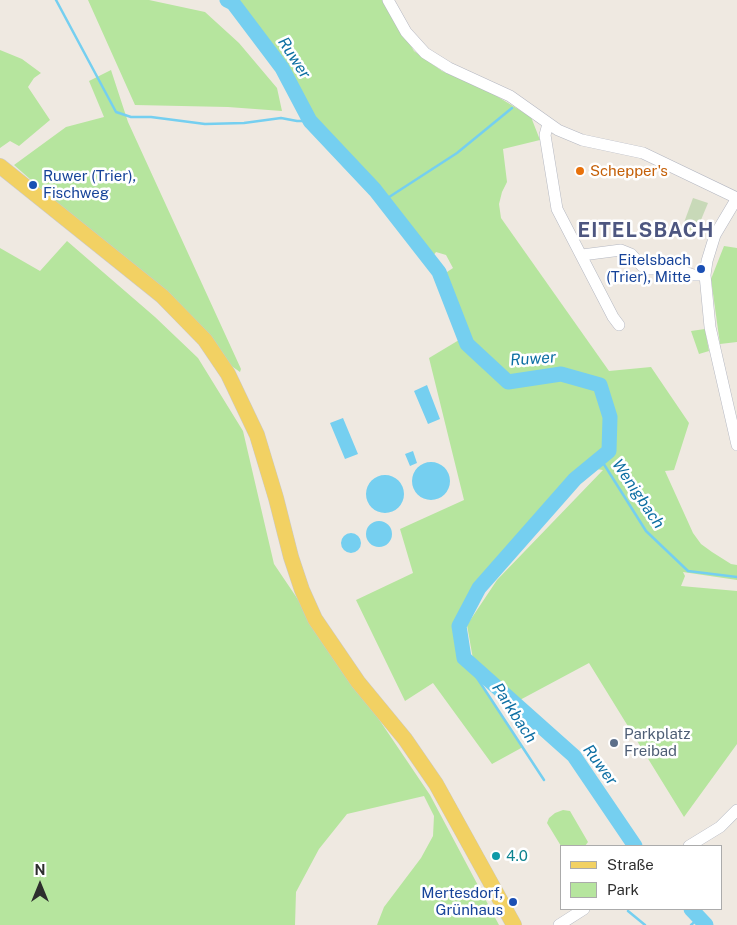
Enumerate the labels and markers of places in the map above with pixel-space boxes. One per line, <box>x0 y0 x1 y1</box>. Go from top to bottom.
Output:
place label: Schepper's <box>590 162 668 180</box>
marker: Schepper's <box>574 165 586 177</box>
place label: Ruwer (Trier), Fischweg <box>43 167 136 202</box>
marker: Ruwer (Trier), Fischweg <box>27 179 39 191</box>
place label: Eitelsbach (Trier), Mitte <box>606 251 691 286</box>
marker: Eitelsbach (Trier), Mitte <box>695 263 707 275</box>
place label: Parkplatz Freibad <box>624 725 690 760</box>
marker: Parkplatz Freibad <box>608 737 620 749</box>
place label: 4.0 <box>506 847 528 865</box>
marker: 4.0 <box>490 850 502 862</box>
place label: Mertesdorf, Grünhaus <box>421 884 503 919</box>
marker: Mertesdorf, Grünhaus <box>507 896 519 908</box>

